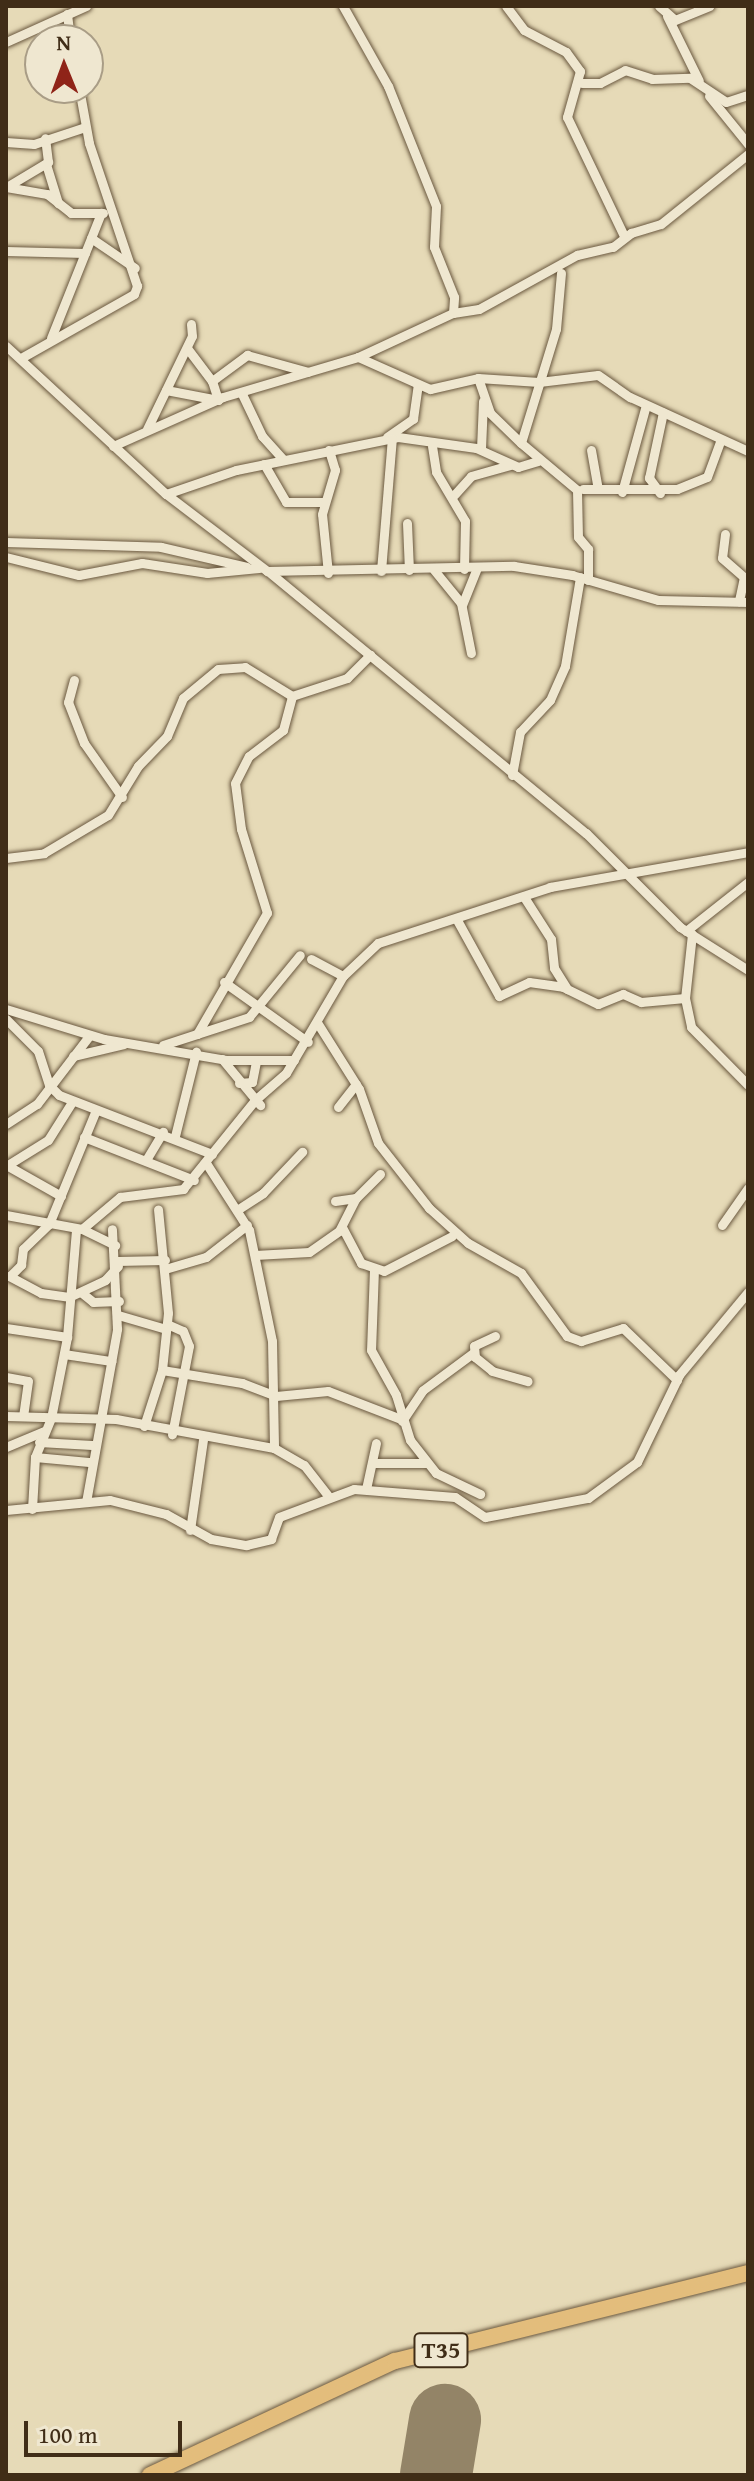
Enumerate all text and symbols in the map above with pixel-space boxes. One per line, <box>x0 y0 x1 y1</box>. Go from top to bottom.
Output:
north arrow <box>24 24 104 104</box>
text: N <box>56 26 71 58</box>
road number: T35 <box>413 2330 469 2370</box>
scale bar <box>28 2405 186 2455</box>
text: 100 m <box>38 2417 98 2452</box>

